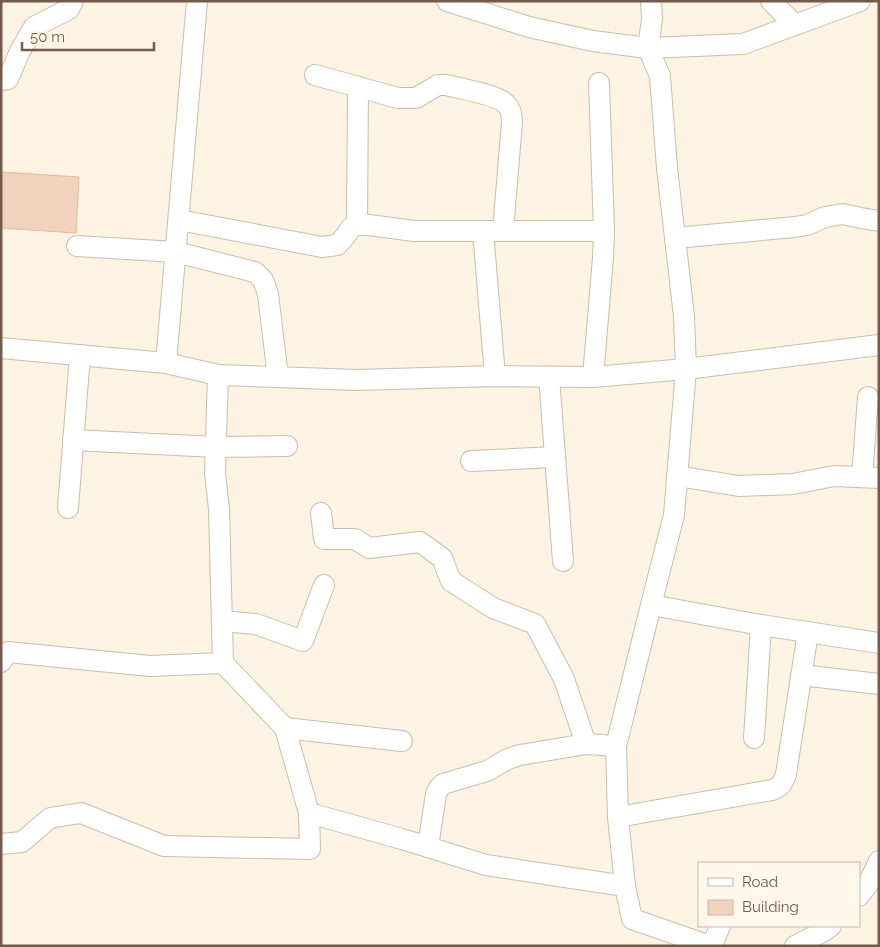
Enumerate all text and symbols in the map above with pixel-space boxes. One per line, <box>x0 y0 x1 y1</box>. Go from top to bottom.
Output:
scale bar <box>22 20 155 52</box>
text: 50 m <box>30 28 65 46</box>
legend <box>698 862 860 927</box>
text: Road <box>742 873 778 891</box>
text: Building <box>742 898 799 916</box>

